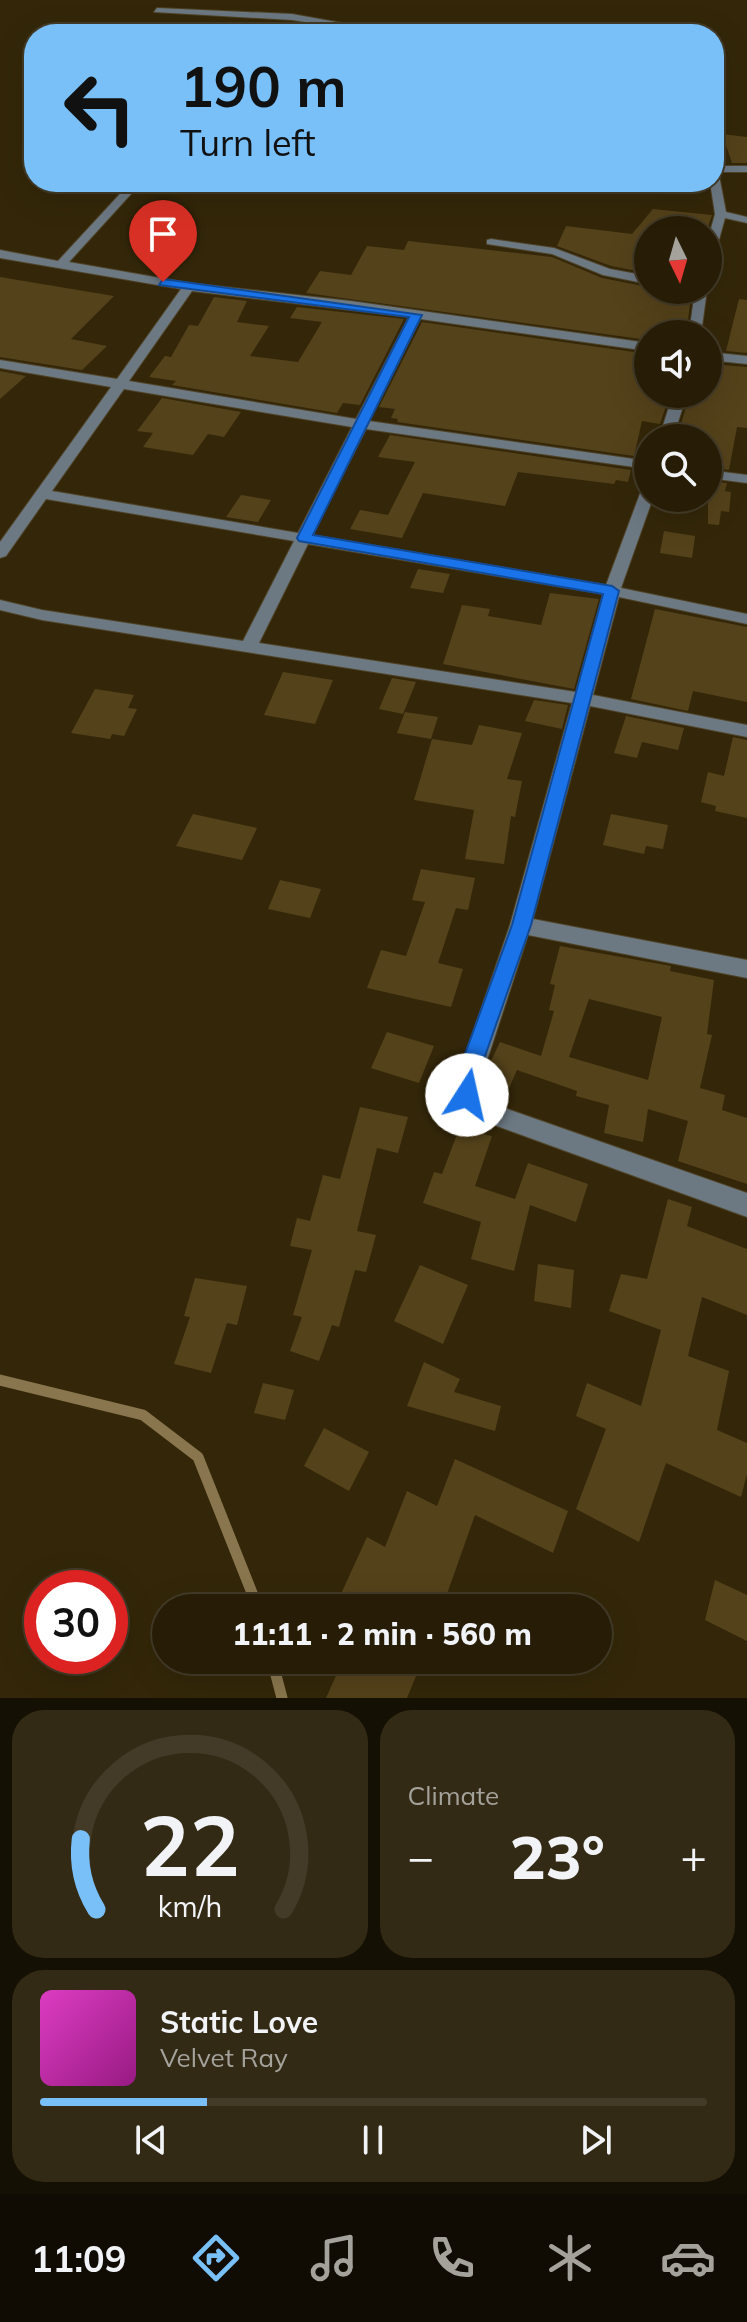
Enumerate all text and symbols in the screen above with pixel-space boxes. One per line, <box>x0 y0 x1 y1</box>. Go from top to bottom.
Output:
text: 190 m <box>180 51 347 121</box>
icon: left <box>48 56 152 160</box>
text: Turn left <box>180 120 316 165</box>
pin <box>129 200 197 282</box>
icon: arrive <box>141 212 185 256</box>
north arrow <box>634 216 722 304</box>
map controls <box>634 216 722 512</box>
button: sound <box>634 320 722 408</box>
button: search <box>634 424 722 512</box>
position arrow <box>425 1053 509 1137</box>
speed limit sign: 30 <box>24 1570 128 1674</box>
text: 11:11 · 2 min · 560 m <box>232 1615 532 1653</box>
text: Climate <box>408 1779 499 1812</box>
text: 22 <box>140 1792 240 1897</box>
text: 23° <box>510 1819 605 1894</box>
text: − <box>408 1829 434 1884</box>
text: + <box>681 1829 707 1884</box>
text: km/h <box>157 1888 222 1924</box>
text: Static Love <box>160 2003 318 2041</box>
text: Velvet Ray <box>160 2041 288 2074</box>
icon: previous <box>129 2118 173 2162</box>
icon: pause <box>351 2118 395 2162</box>
icon: next <box>574 2118 618 2162</box>
icon: directions <box>188 2230 244 2286</box>
icon: music <box>306 2230 362 2286</box>
icon: phone <box>424 2230 480 2286</box>
icon: climate <box>542 2230 598 2286</box>
icon: car <box>660 2230 716 2286</box>
text: 11:09 <box>31 2236 126 2281</box>

